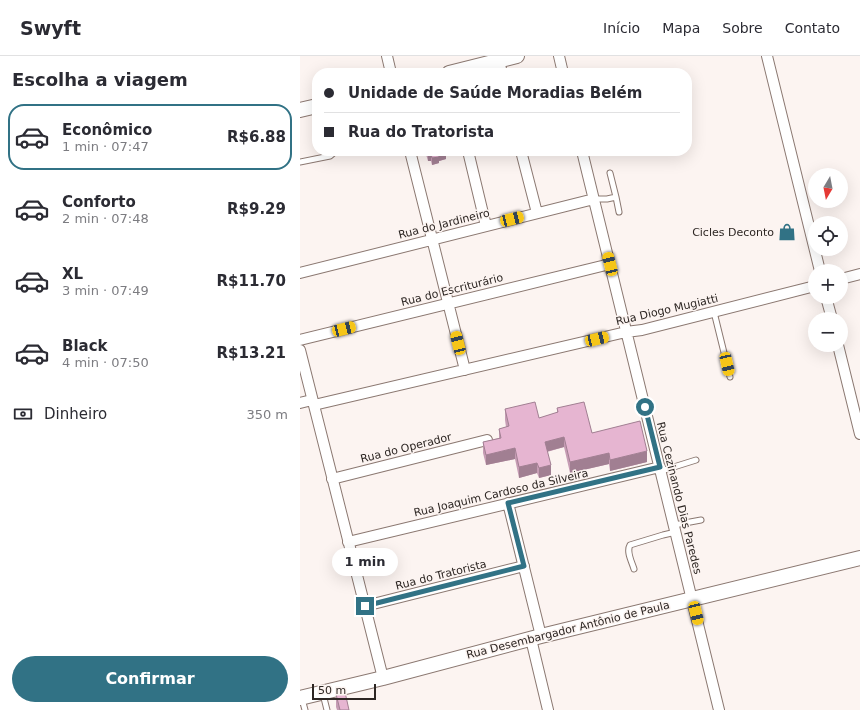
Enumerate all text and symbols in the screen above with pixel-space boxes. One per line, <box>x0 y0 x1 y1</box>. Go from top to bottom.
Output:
text: Swyft <box>20 17 81 39</box>
text: Início <box>603 20 640 36</box>
text: Mapa <box>662 20 700 36</box>
text: Sobre <box>722 20 763 36</box>
text: Contato <box>785 20 840 36</box>
text: Escolha a viagem <box>12 69 188 90</box>
text: Unidade de Saúde Moradias Belém <box>348 84 642 102</box>
icon: car <box>14 119 50 155</box>
text: Econômico <box>62 121 152 139</box>
text: Rua do Tratorista <box>348 123 494 141</box>
text: R$6.88 <box>227 128 286 146</box>
text: 1 min · 07:47 <box>62 139 149 154</box>
north arrow <box>808 168 848 208</box>
map controls <box>808 168 848 352</box>
icon: car <box>14 191 50 227</box>
text: Conforto <box>62 193 136 211</box>
text: R$9.29 <box>227 200 286 218</box>
street label: Rua do Jardineiro <box>397 206 491 242</box>
car <box>499 210 525 228</box>
text: 2 min · 07:48 <box>62 211 149 226</box>
button: locate <box>808 216 848 256</box>
shop icon: Cicles Deconto <box>777 222 797 242</box>
place label: Cicles Deconto <box>692 226 774 239</box>
car <box>601 251 619 277</box>
icon: car <box>14 263 50 299</box>
button: + <box>808 264 848 304</box>
text: XL <box>62 265 83 283</box>
street label: Rua do Escriturário <box>400 271 505 309</box>
text: R$11.70 <box>217 272 286 290</box>
text: 3 min · 07:49 <box>62 283 149 298</box>
street label: Rua Diogo Mugiatti <box>615 292 719 328</box>
button: − <box>808 312 848 352</box>
car <box>331 320 357 338</box>
car <box>449 330 467 356</box>
car <box>584 330 610 348</box>
icon: car <box>14 335 50 371</box>
text: Black <box>62 337 108 355</box>
text: R$13.21 <box>217 344 286 362</box>
car <box>718 351 736 377</box>
text: 4 min · 07:50 <box>62 355 149 370</box>
route start <box>636 398 654 416</box>
icon: cash <box>12 403 34 425</box>
text: Dinheiro <box>44 405 107 423</box>
text: 350 m <box>246 407 288 422</box>
street label: Rua Cezinando Dias Paredes <box>654 421 704 576</box>
street label: Rua do Operador <box>359 430 453 466</box>
street label: Rua Joaquim Cardoso da Silveira <box>413 467 589 519</box>
callout: 1 min <box>332 548 398 576</box>
text: 1 min <box>345 554 385 569</box>
street label: Rua do Tratorista <box>394 557 488 593</box>
route end <box>356 597 374 615</box>
street label: Rua Desembargador Antônio de Paula <box>465 598 671 662</box>
car <box>687 600 705 626</box>
button: Confirmar <box>12 656 288 702</box>
scale bar <box>312 682 376 701</box>
text: 50 m <box>318 684 346 697</box>

